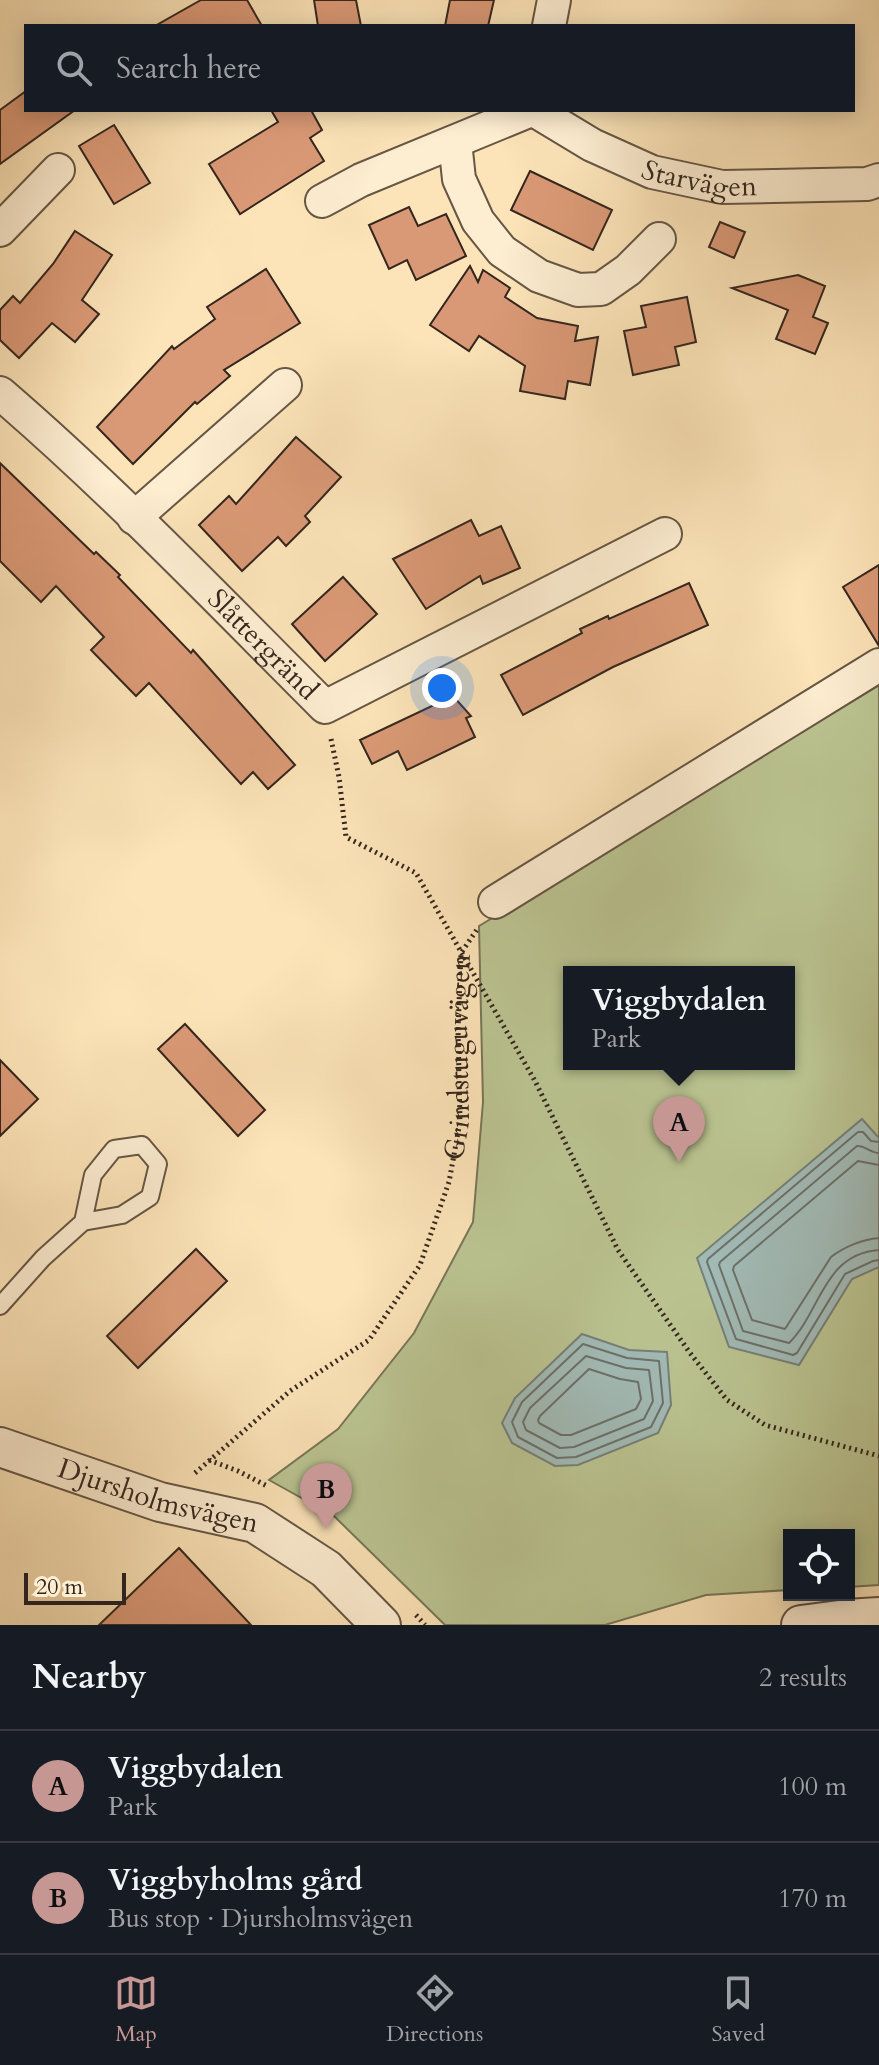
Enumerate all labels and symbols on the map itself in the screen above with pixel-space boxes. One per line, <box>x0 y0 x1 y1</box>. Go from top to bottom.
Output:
street label: Starvägen <box>635 151 757 207</box>
street label: Slåttergränd <box>199 580 327 709</box>
your location <box>422 668 462 708</box>
street label: Grindstuguvägen <box>434 953 480 1163</box>
pin: A <box>653 1096 705 1162</box>
street label: Djursholmsvägen <box>53 1449 262 1542</box>
pin: B <box>300 1463 352 1529</box>
scale bar <box>24 1569 126 1605</box>

